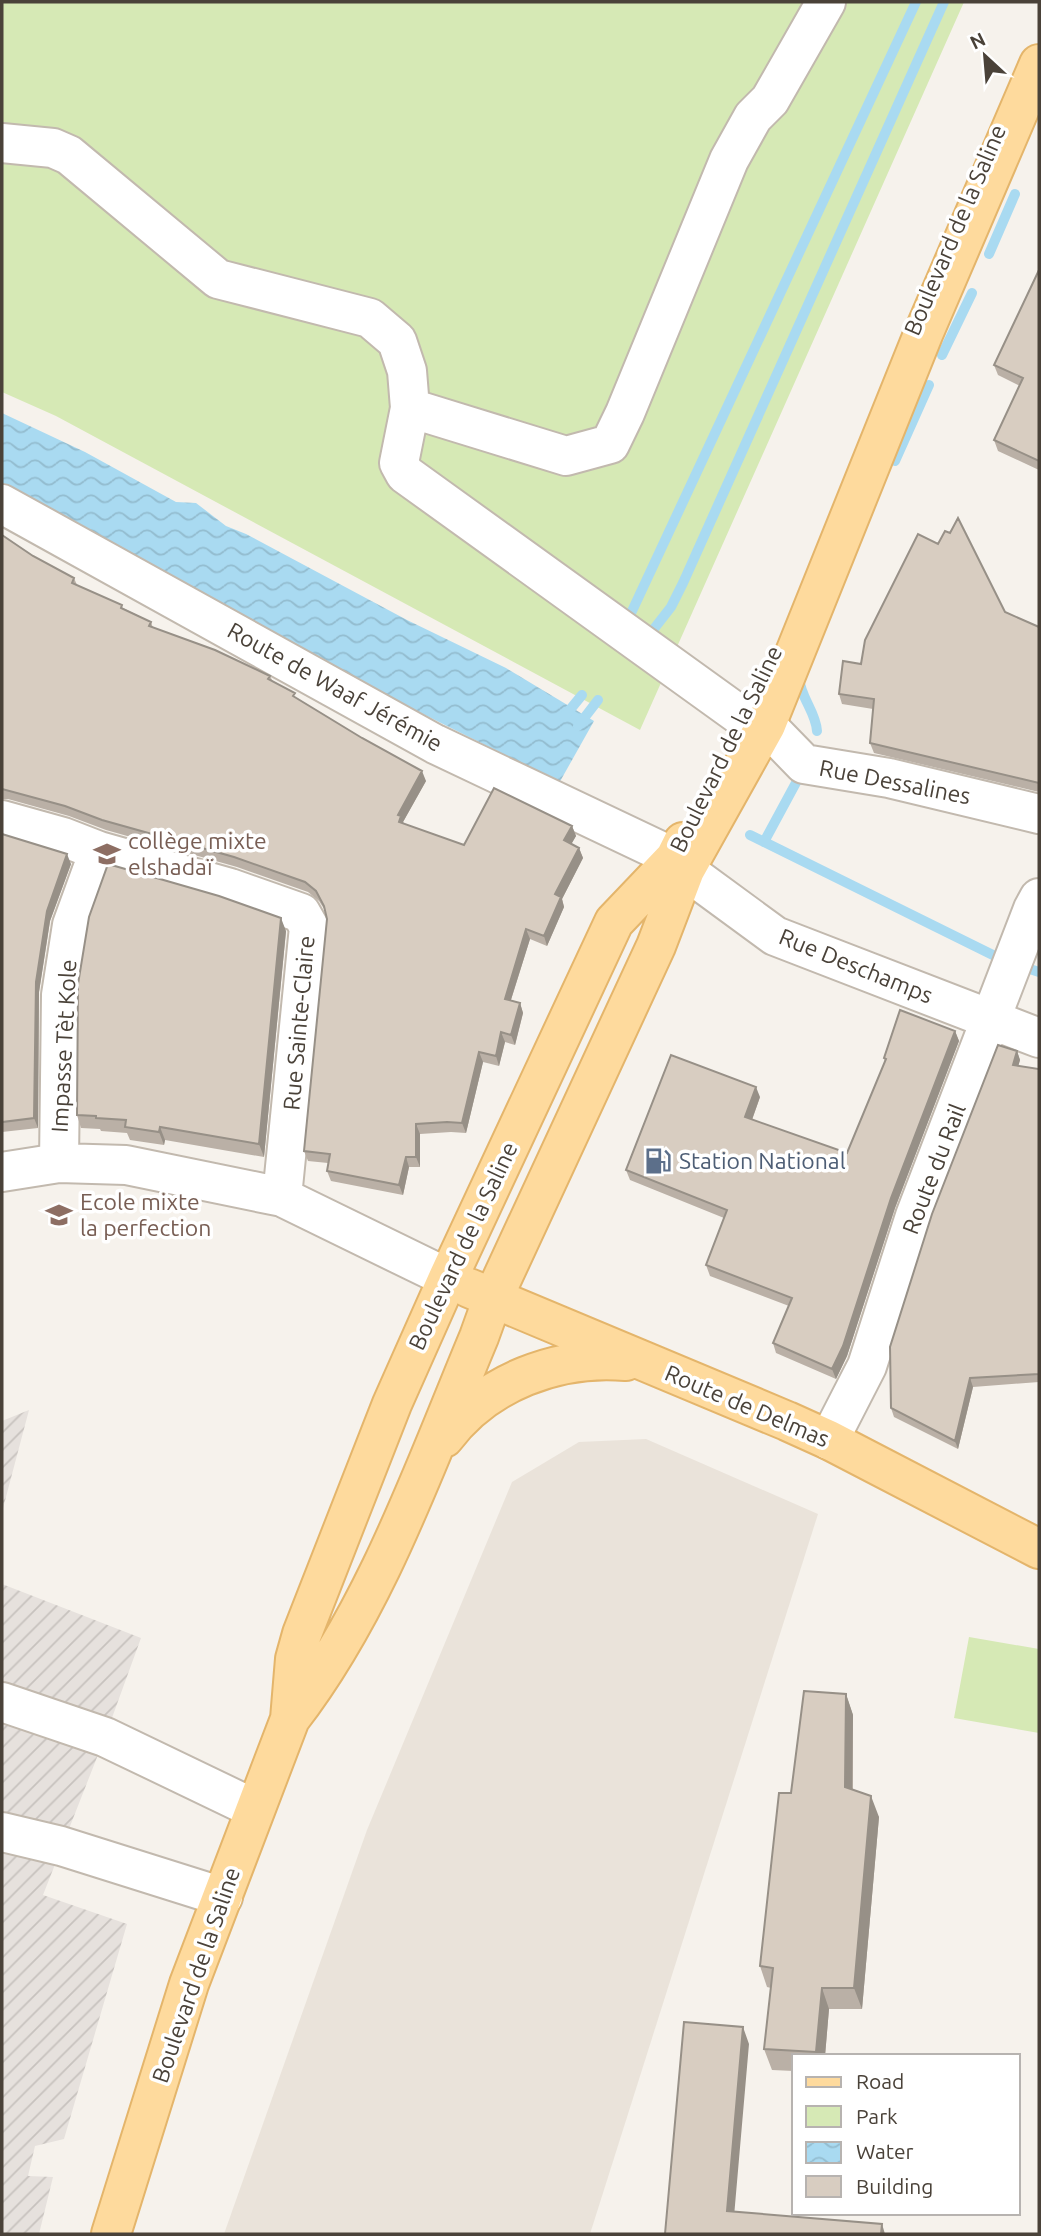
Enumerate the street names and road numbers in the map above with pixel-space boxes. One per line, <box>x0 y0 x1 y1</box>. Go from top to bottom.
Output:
street label: Boulevard de la Saline <box>899 121 1010 339</box>
street label: Route de Waaf Jérémie <box>224 617 447 756</box>
street label: Boulevard de la Saline <box>665 642 786 856</box>
street label: Rue Dessalines <box>817 755 973 808</box>
street label: Rue Deschamps <box>776 923 937 1008</box>
street label: Rue Sainte-Claire <box>278 934 319 1111</box>
street label: Impasse Tèt Kole <box>46 959 81 1133</box>
street label: Route du Rail <box>897 1100 970 1237</box>
street label: Boulevard de la Saline <box>403 1138 522 1354</box>
street label: Route de Delmas <box>661 1360 833 1451</box>
street label: Boulevard de la Saline <box>147 1864 244 2086</box>

